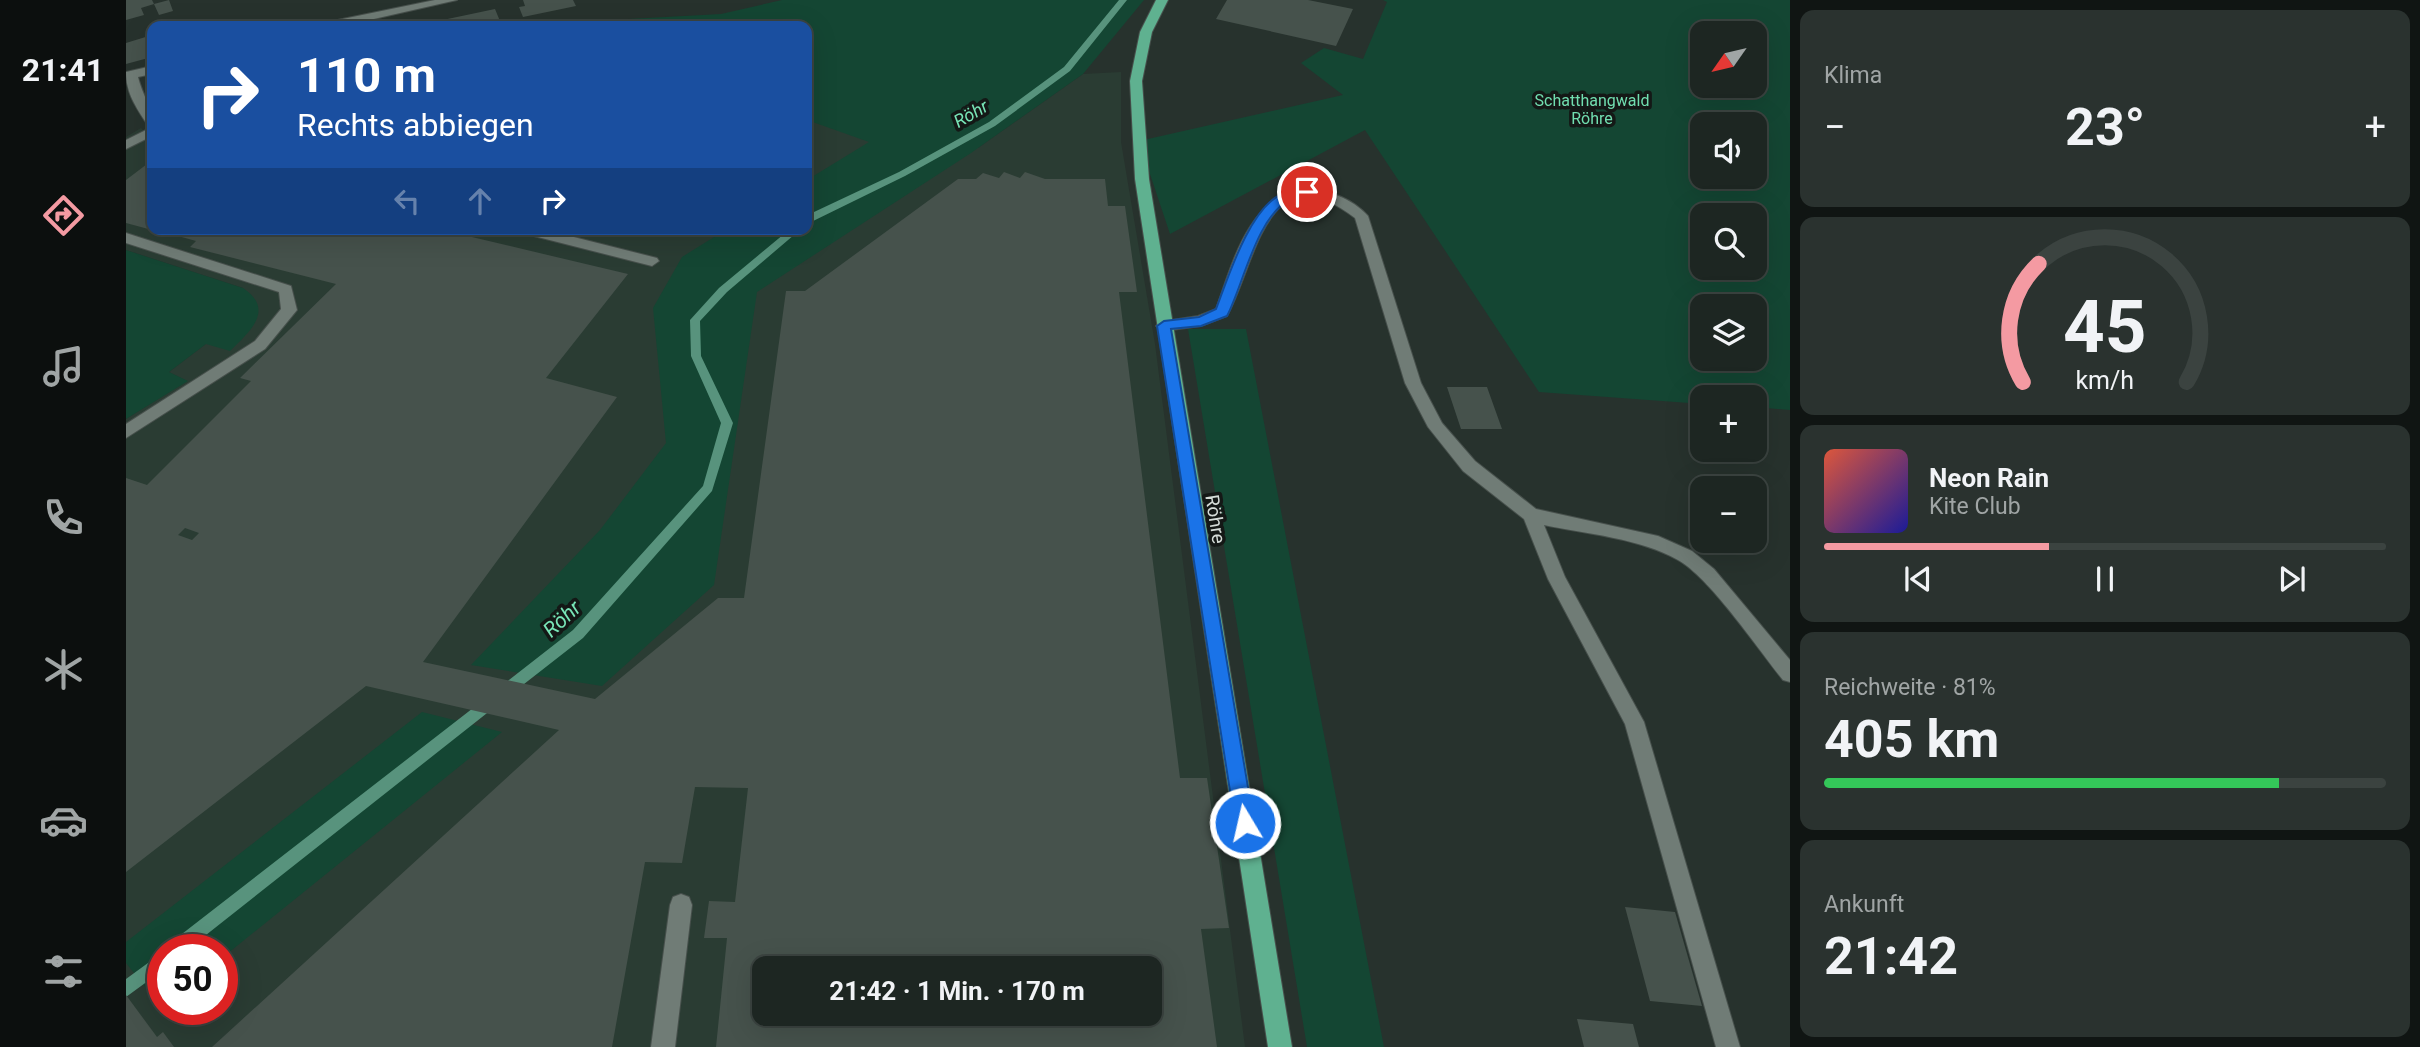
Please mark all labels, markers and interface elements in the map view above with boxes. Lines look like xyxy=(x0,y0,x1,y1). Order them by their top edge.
north arrow xyxy=(1690,21,1768,98)
map controls xyxy=(1690,21,1767,553)
text: 110 m xyxy=(297,47,436,104)
icon: right xyxy=(182,49,273,140)
text: 21:41 xyxy=(22,51,104,89)
text: Klima xyxy=(1824,62,1882,89)
park label: Schatthangwald Röhre xyxy=(1535,91,1649,128)
water label: Röhr xyxy=(950,95,993,132)
text: 23° xyxy=(2065,97,2145,158)
text: − xyxy=(1824,105,1846,149)
text: + xyxy=(2364,105,2386,149)
text: Rechts abbiegen xyxy=(297,106,534,144)
button: sound xyxy=(1690,112,1767,189)
pin xyxy=(1277,162,1337,222)
icon: arrive xyxy=(1288,173,1326,211)
icon: left xyxy=(388,182,426,220)
icon: ahead xyxy=(461,182,499,220)
icon: right xyxy=(534,182,572,220)
icon: directions xyxy=(39,191,88,240)
button: search xyxy=(1690,203,1767,280)
text: 45 xyxy=(2063,285,2147,371)
button: layers xyxy=(1690,294,1767,371)
icon: music xyxy=(39,342,88,391)
text: km/h xyxy=(2076,366,2134,395)
button: + xyxy=(1690,385,1767,462)
text: Neon Rain xyxy=(1929,463,2049,493)
button: − xyxy=(1690,476,1767,553)
icon: phone xyxy=(39,493,88,542)
street label: Röhre xyxy=(1200,493,1231,545)
text: Kite Club xyxy=(1929,493,2021,520)
icon: previous xyxy=(1899,560,1937,598)
icon: pause xyxy=(2086,560,2124,598)
icon: next xyxy=(2273,560,2311,598)
water label: Röhr xyxy=(538,595,586,642)
icon: climate xyxy=(39,645,88,694)
text: Reichweite · 81% xyxy=(1824,674,1996,701)
text: 405 km xyxy=(1824,709,1999,770)
position arrow xyxy=(1208,786,1282,860)
icon: car xyxy=(39,796,88,845)
text: Ankunft xyxy=(1824,891,1904,918)
text: 21:42 xyxy=(1824,926,1958,987)
speed limit sign: 50 xyxy=(147,934,238,1025)
icon: filters xyxy=(39,947,88,996)
text: 21:42 · 1 Min. · 170 m xyxy=(829,976,1085,1006)

